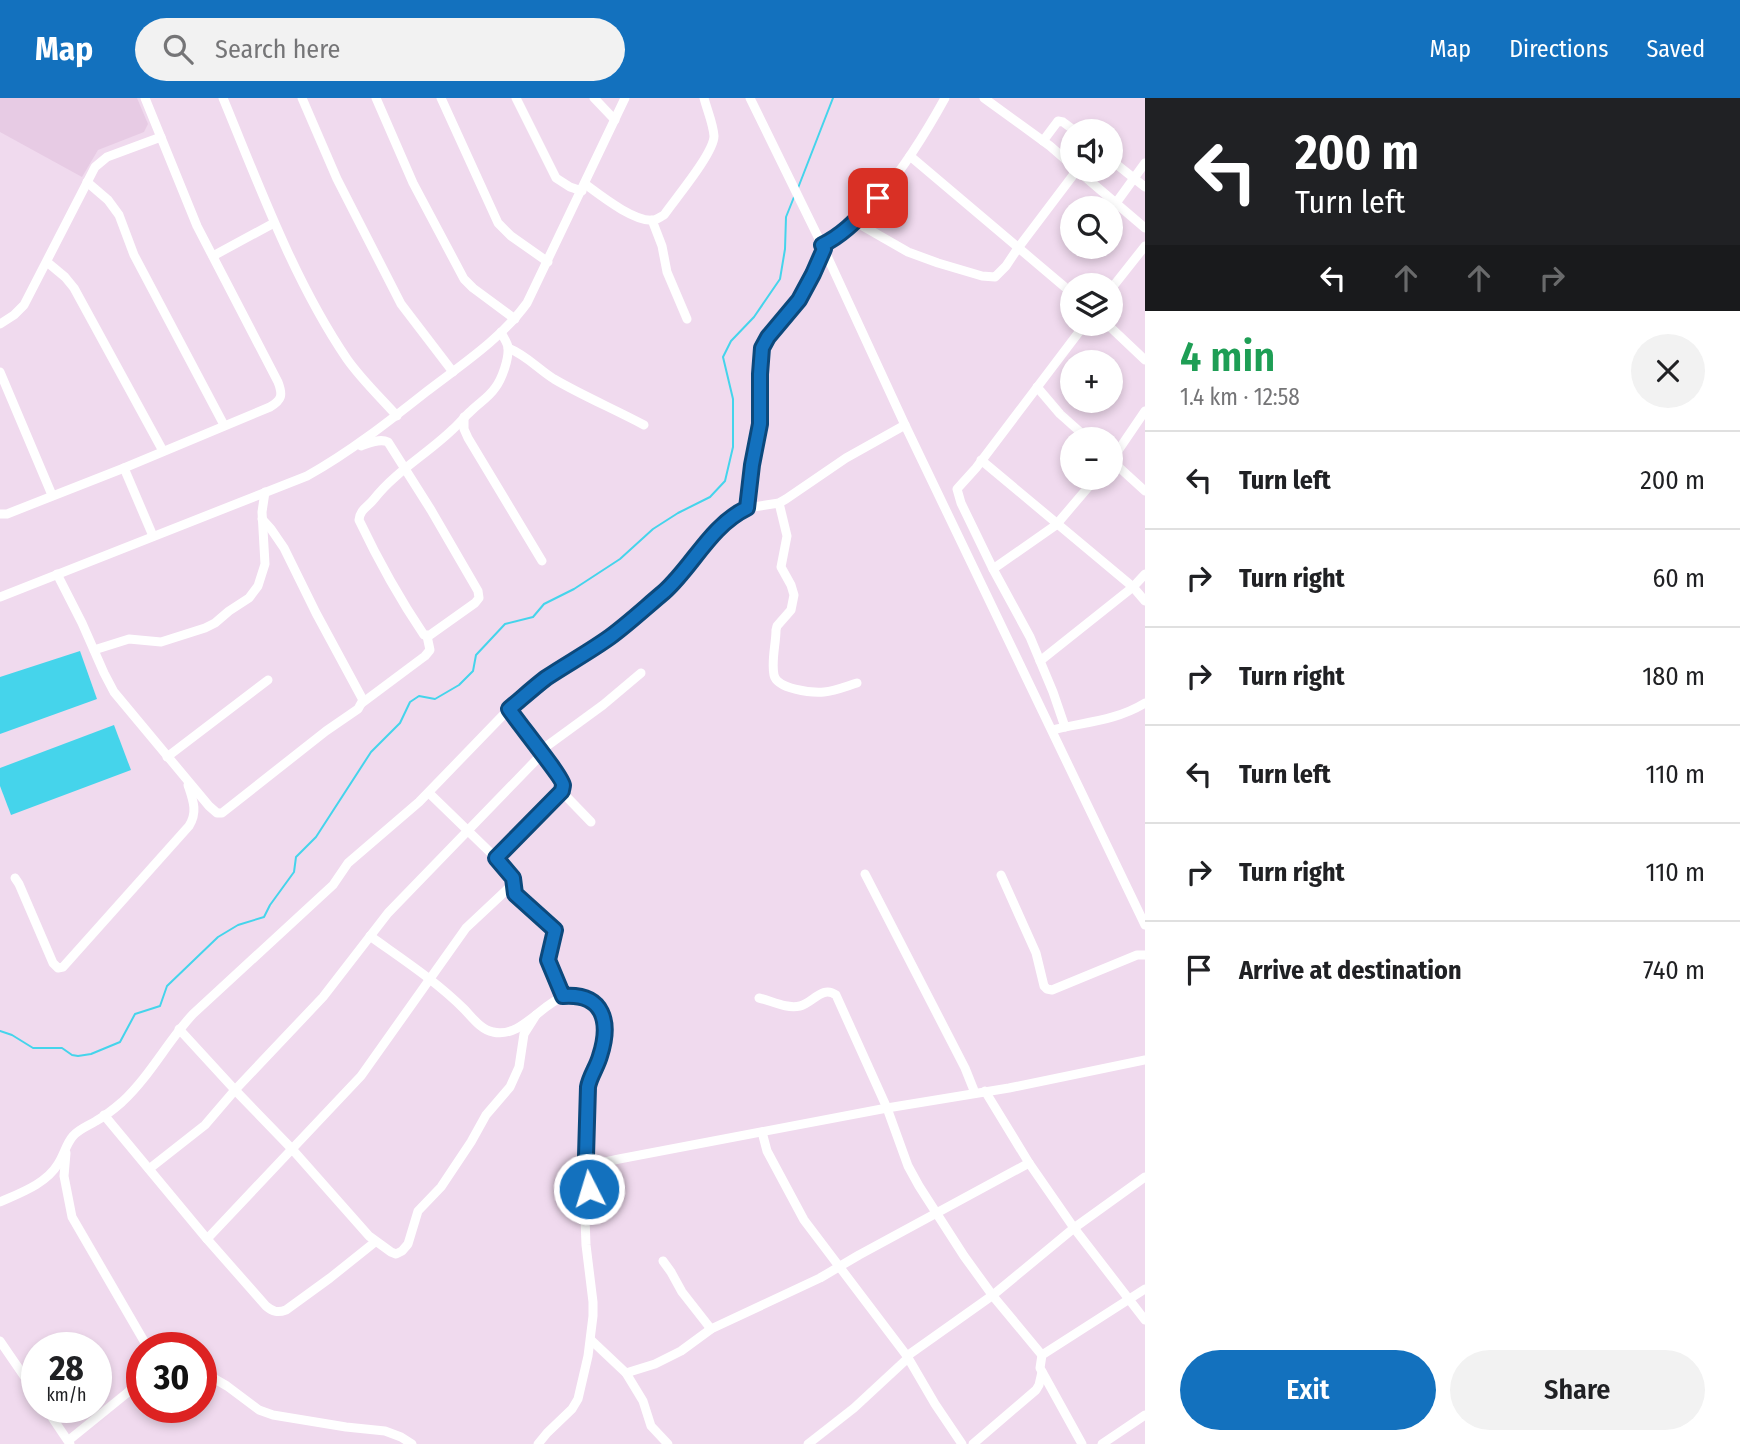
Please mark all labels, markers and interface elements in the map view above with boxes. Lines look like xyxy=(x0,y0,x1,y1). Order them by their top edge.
search box xyxy=(135,18,625,81)
text: Map xyxy=(35,29,93,69)
icon: search xyxy=(159,30,197,68)
text: Search here xyxy=(215,34,340,65)
text: Map xyxy=(1430,35,1471,63)
text: Directions xyxy=(1509,35,1608,63)
text: Saved xyxy=(1646,35,1705,63)
map controls xyxy=(1060,119,1123,490)
button: sound xyxy=(1060,119,1123,182)
text: 200 m xyxy=(1295,123,1419,182)
icon: left xyxy=(1180,126,1271,217)
pin xyxy=(848,168,908,228)
icon: arrive xyxy=(859,179,897,217)
text: Turn left xyxy=(1295,183,1405,221)
button: search xyxy=(1060,196,1123,259)
icon: left xyxy=(1314,259,1352,297)
icon: ahead xyxy=(1387,259,1425,297)
icon: ahead xyxy=(1460,259,1498,297)
icon: right xyxy=(1533,259,1571,297)
button: layers xyxy=(1060,273,1123,336)
text: 4 min xyxy=(1180,332,1275,382)
button: close xyxy=(1631,334,1705,408)
button: + xyxy=(1060,350,1123,413)
text: 1.4 km · 12:58 xyxy=(1180,383,1300,411)
button: − xyxy=(1060,427,1123,490)
icon: left xyxy=(1180,461,1218,499)
text: Turn left xyxy=(1239,465,1331,496)
text: 200 m xyxy=(1640,465,1705,496)
icon: right xyxy=(1180,559,1218,597)
text: Turn right xyxy=(1239,563,1345,594)
text: 60 m xyxy=(1652,563,1705,594)
icon: right xyxy=(1180,657,1218,695)
text: Turn right xyxy=(1239,661,1345,692)
text: 180 m xyxy=(1642,661,1705,692)
icon: left xyxy=(1180,755,1218,793)
text: Turn left xyxy=(1239,759,1331,790)
text: 110 m xyxy=(1645,759,1705,790)
icon: right xyxy=(1180,853,1218,891)
text: Turn right xyxy=(1239,857,1345,888)
text: 110 m xyxy=(1645,857,1705,888)
icon: arrive xyxy=(1180,951,1218,989)
text: Arrive at destination xyxy=(1239,955,1462,986)
text: 740 m xyxy=(1643,955,1705,986)
position arrow xyxy=(552,1152,626,1226)
speed limit sign: 30 xyxy=(126,1332,217,1423)
text: 28 xyxy=(49,1347,84,1389)
button: Exit xyxy=(1180,1350,1436,1430)
button: Share xyxy=(1450,1350,1705,1430)
text: km/h xyxy=(46,1384,87,1406)

